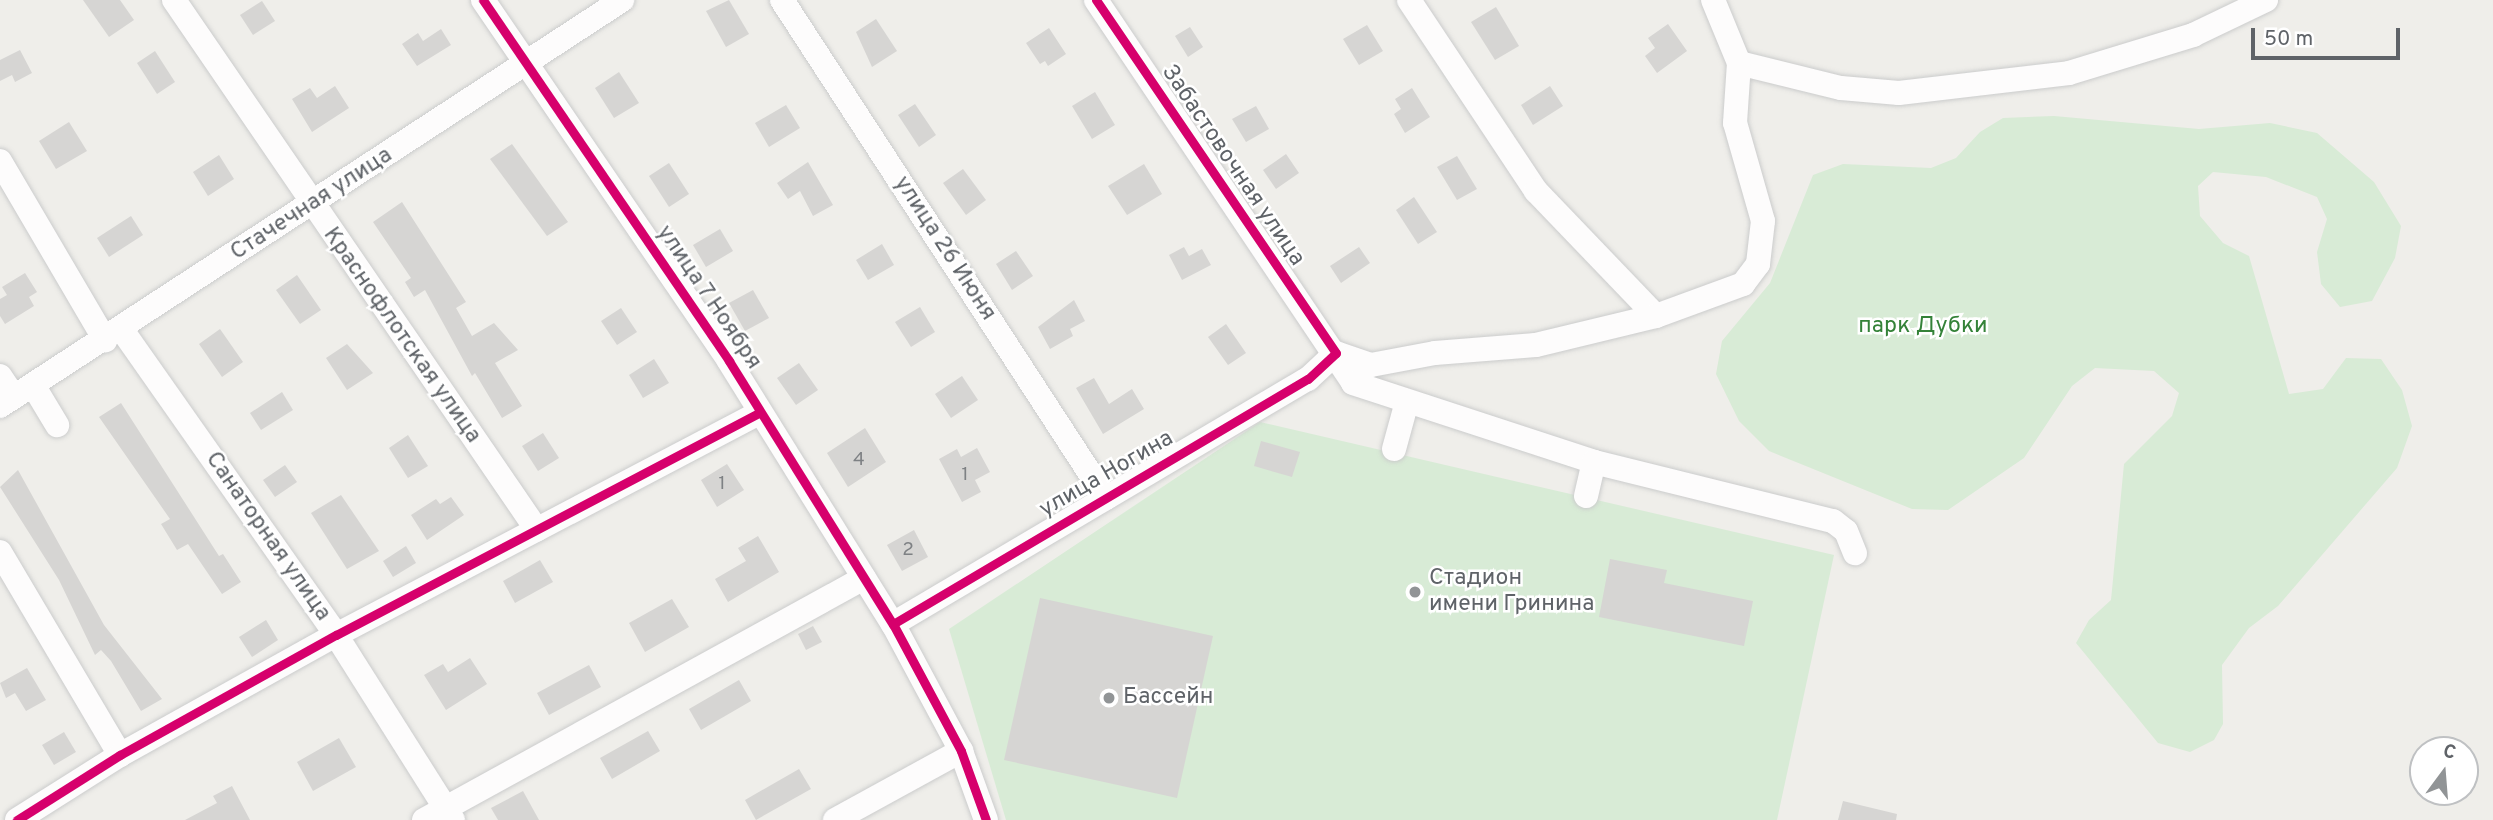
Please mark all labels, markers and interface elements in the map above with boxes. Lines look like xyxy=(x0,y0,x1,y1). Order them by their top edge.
scale bar xyxy=(2255,14,2404,58)
text: 50 m xyxy=(2264,26,2313,53)
street label: Забастовочная улица xyxy=(1154,60,1310,272)
street label: Стачечная улица xyxy=(226,142,398,268)
street label: улица 26 Июня xyxy=(887,172,1001,326)
street label: улица 7 Ноября xyxy=(649,220,767,376)
street label: Краснофлотская улица xyxy=(316,223,486,449)
park label: парк Дубки xyxy=(1858,313,1988,341)
street label: улица Ногина xyxy=(1035,426,1179,524)
street label: Санаторная улица xyxy=(198,447,336,627)
house number: 4 xyxy=(853,450,865,472)
house number: 1 xyxy=(961,465,969,487)
house number: 1 xyxy=(718,474,726,496)
house number: 2 xyxy=(902,540,914,562)
place label: Стадион имени Гринина xyxy=(1429,565,1594,619)
marker: Стадион имени Гринина xyxy=(1407,584,1423,600)
place label: Бассейн xyxy=(1123,684,1213,712)
marker: Бассейн xyxy=(1101,690,1117,706)
north arrow xyxy=(2409,736,2479,806)
text: С xyxy=(2440,740,2458,766)

